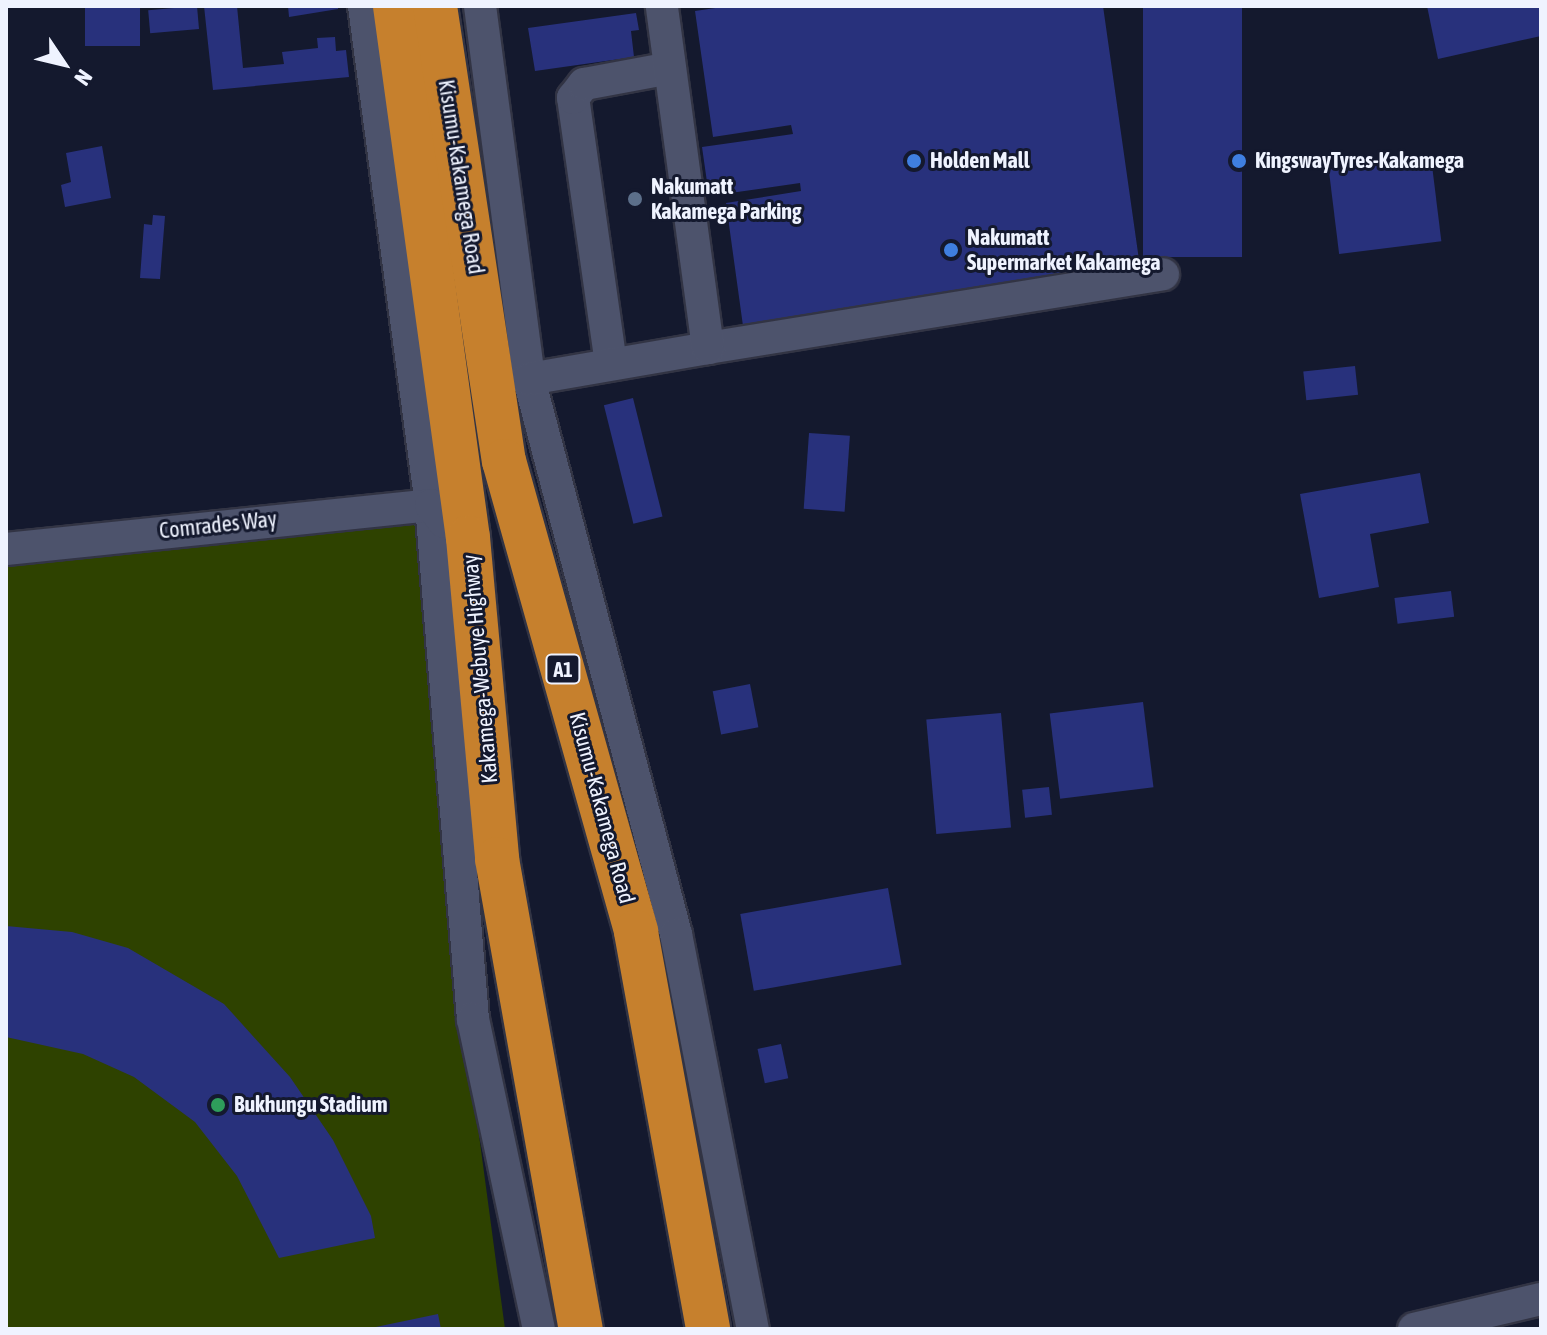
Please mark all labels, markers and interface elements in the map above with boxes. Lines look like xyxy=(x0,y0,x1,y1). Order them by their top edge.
north arrow xyxy=(24,24,104,104)
text: N xyxy=(69,65,98,91)
street label: Kisumu-Kakamega Road xyxy=(433,78,489,276)
place label: Holden Mall xyxy=(930,148,1029,174)
place label: KingswayTyres-Kakamega xyxy=(1255,148,1464,174)
marker: Holden Mall xyxy=(905,152,923,170)
marker: KingswayTyres-Kakamega xyxy=(1230,152,1248,170)
place label: Nakumatt Kakamega Parking xyxy=(651,173,801,224)
marker: Nakumatt Kakamega Parking xyxy=(626,190,644,208)
place label: Nakumatt Supermarket Kakamega xyxy=(967,224,1160,276)
marker: Nakumatt Supermarket Kakamega xyxy=(942,241,960,259)
street label: Comrades Way xyxy=(158,506,278,544)
street label: Kakamega-Webuye Highway xyxy=(457,554,503,784)
road number: A1 xyxy=(545,653,581,685)
street label: Kisumu-Kakamega Road xyxy=(564,710,640,906)
place label: Bukhungu Stadium xyxy=(234,1092,388,1118)
marker: Bukhungu Stadium xyxy=(209,1096,227,1114)

